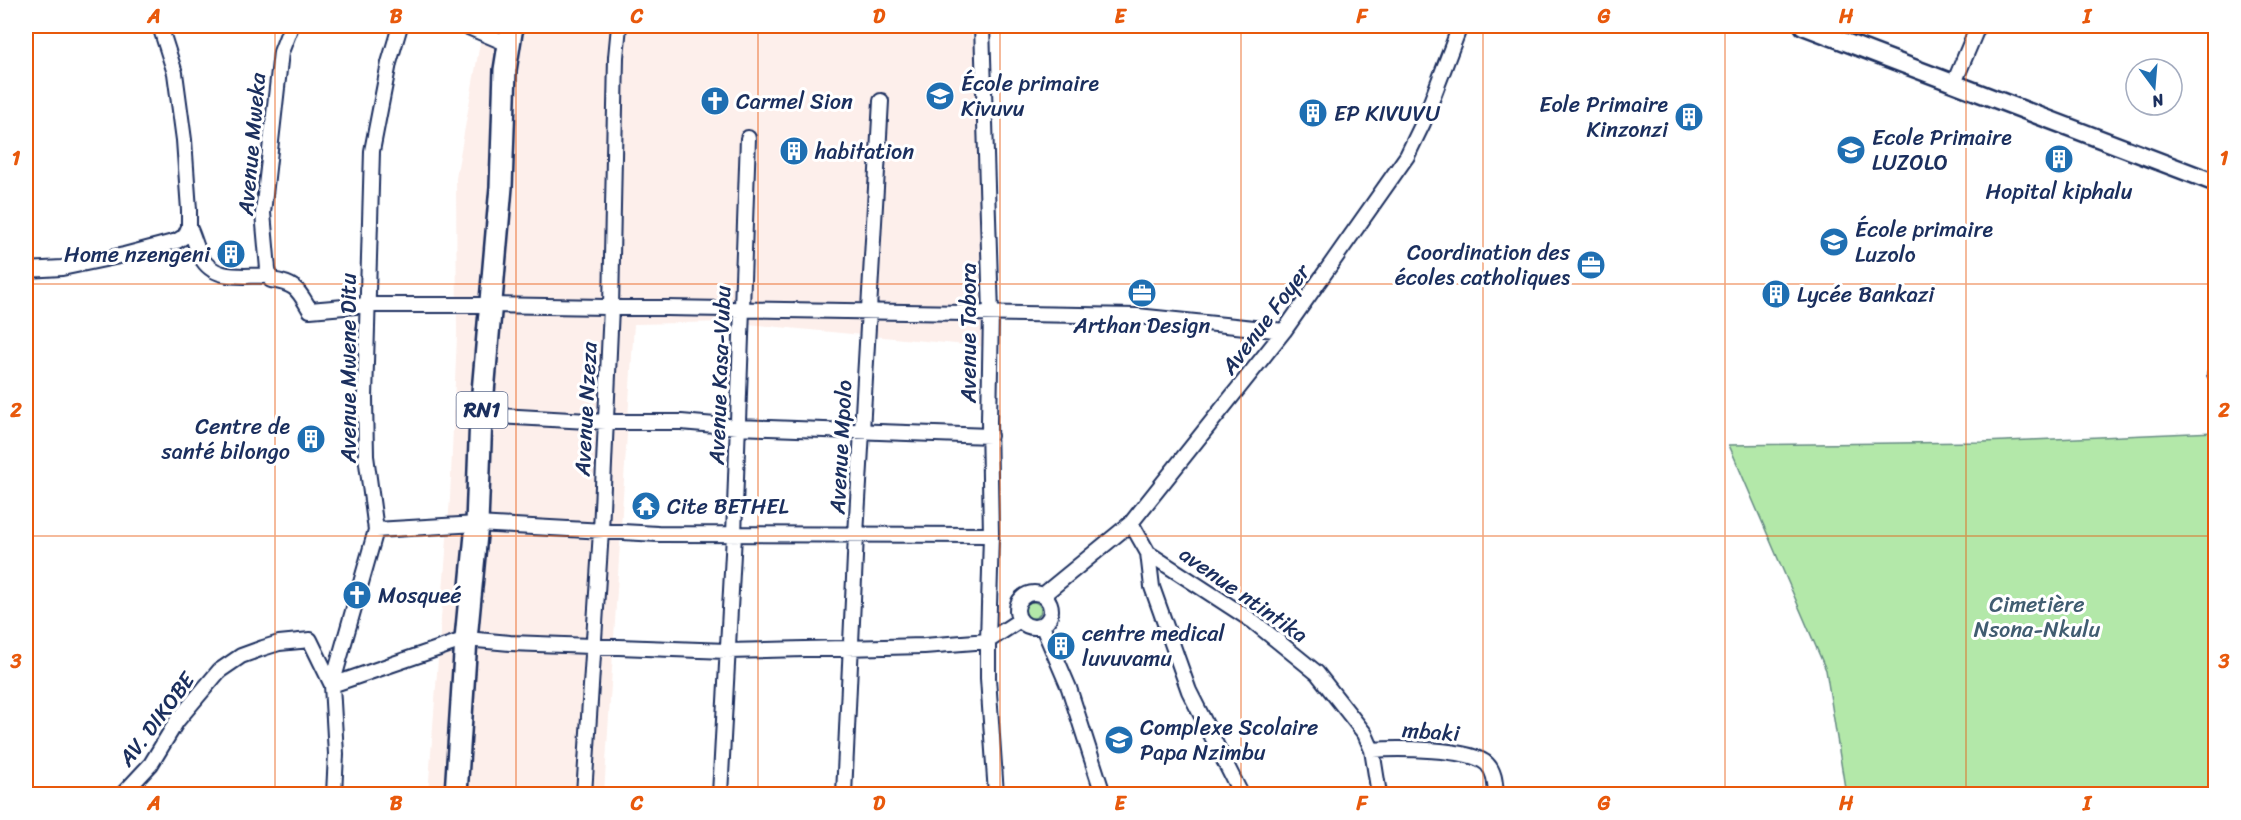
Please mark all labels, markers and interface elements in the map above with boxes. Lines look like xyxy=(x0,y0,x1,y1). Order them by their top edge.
text: A xyxy=(146,0,161,34)
text: B xyxy=(390,0,403,34)
text: C xyxy=(630,0,644,34)
text: D xyxy=(873,0,886,34)
text: E xyxy=(1114,0,1127,34)
text: F xyxy=(1356,0,1369,34)
text: G xyxy=(1597,0,1611,34)
text: H xyxy=(1838,0,1854,34)
text: I xyxy=(2082,0,2093,34)
north arrow xyxy=(2124,57,2184,117)
place label: École primaire Kivuvu xyxy=(961,64,1099,128)
street label: Avenue Mweka xyxy=(226,70,277,218)
school or university icon: École primaire Kivuvu xyxy=(924,80,956,112)
place label: Carmel Sion xyxy=(736,82,853,121)
church icon: Carmel Sion xyxy=(699,85,731,117)
place label: Eole Primaire Kinzonzi xyxy=(1539,85,1669,149)
text: N xyxy=(2148,85,2168,117)
place label: EP KIVUVU xyxy=(1334,94,1441,133)
building icon: EP KIVUVU xyxy=(1297,97,1329,129)
building icon: Eole Primaire Kinzonzi xyxy=(1673,101,1705,133)
place label: Ecole Primaire LUZOLO xyxy=(1872,118,2012,182)
place label: habitation xyxy=(814,132,914,171)
school or university icon: Ecole Primaire LUZOLO xyxy=(1835,134,1867,166)
building icon: habitation xyxy=(778,135,810,167)
text: 1 xyxy=(12,141,21,176)
text: 1 xyxy=(2220,141,2229,176)
building icon: Hopital kiphalu xyxy=(2043,143,2075,175)
place label: Hopital kiphalu xyxy=(1985,172,2133,211)
place label: École primaire Luzolo xyxy=(1855,210,1993,274)
school or university icon: École primaire Luzolo xyxy=(1818,226,1850,258)
place label: Coordination des écoles catholiques xyxy=(1395,233,1571,297)
place label: Home nzengeni xyxy=(64,235,211,274)
building icon: Home nzengeni xyxy=(215,238,247,270)
office icon: Coordination des écoles catholiques xyxy=(1575,249,1607,281)
street label: Avenue Foyer xyxy=(1210,254,1321,384)
street label: Avenue Tabora xyxy=(949,263,988,404)
street label: Avenue Mwene Ditu xyxy=(329,273,368,464)
place label: Lycée Bankazi xyxy=(1797,275,1935,314)
office icon: Arthan Design xyxy=(1126,277,1158,309)
building icon: Lycée Bankazi xyxy=(1760,278,1792,310)
street label: Avenue Kasa-Vubu xyxy=(697,285,742,466)
place label: Arthan Design xyxy=(1073,306,1211,345)
street label: Avenue Nzeza xyxy=(562,340,609,478)
street label: Avenue Mpolo xyxy=(817,379,863,516)
road number: RN1 xyxy=(456,392,508,428)
text: 2 xyxy=(9,393,22,428)
text: 2 xyxy=(2217,393,2230,428)
place label: Centre de santé bilongo xyxy=(161,407,290,471)
building icon: Centre de santé bilongo xyxy=(295,423,327,455)
place label: Cite BETHEL xyxy=(667,487,789,526)
temple icon: Cite BETHEL xyxy=(630,490,662,522)
street label: avenue ntintika xyxy=(1171,535,1317,654)
place label: Mosqueé xyxy=(378,576,462,615)
church icon: Mosqueé xyxy=(341,579,373,611)
park label: Cimetière Nsona-Nkulu xyxy=(1974,585,2101,649)
place label: centre medical luvuvamu xyxy=(1082,614,1225,678)
building icon: centre medical luvuvamu xyxy=(1045,630,1077,662)
text: 3 xyxy=(10,644,22,679)
text: 3 xyxy=(2218,644,2230,679)
street label: AV. DIKOBE xyxy=(107,662,206,776)
place label: Complexe Scolaire Papa Nzimbu xyxy=(1140,708,1318,772)
street label: mbaki xyxy=(1401,710,1462,753)
school or university icon: Complexe Scolaire Papa Nzimbu xyxy=(1103,724,1135,756)
text: A xyxy=(146,786,161,820)
text: B xyxy=(390,786,403,820)
text: C xyxy=(630,786,644,820)
text: D xyxy=(873,786,886,820)
text: E xyxy=(1114,786,1127,820)
text: F xyxy=(1356,786,1369,820)
text: G xyxy=(1597,786,1611,820)
text: H xyxy=(1838,786,1854,820)
text: I xyxy=(2082,786,2093,820)

